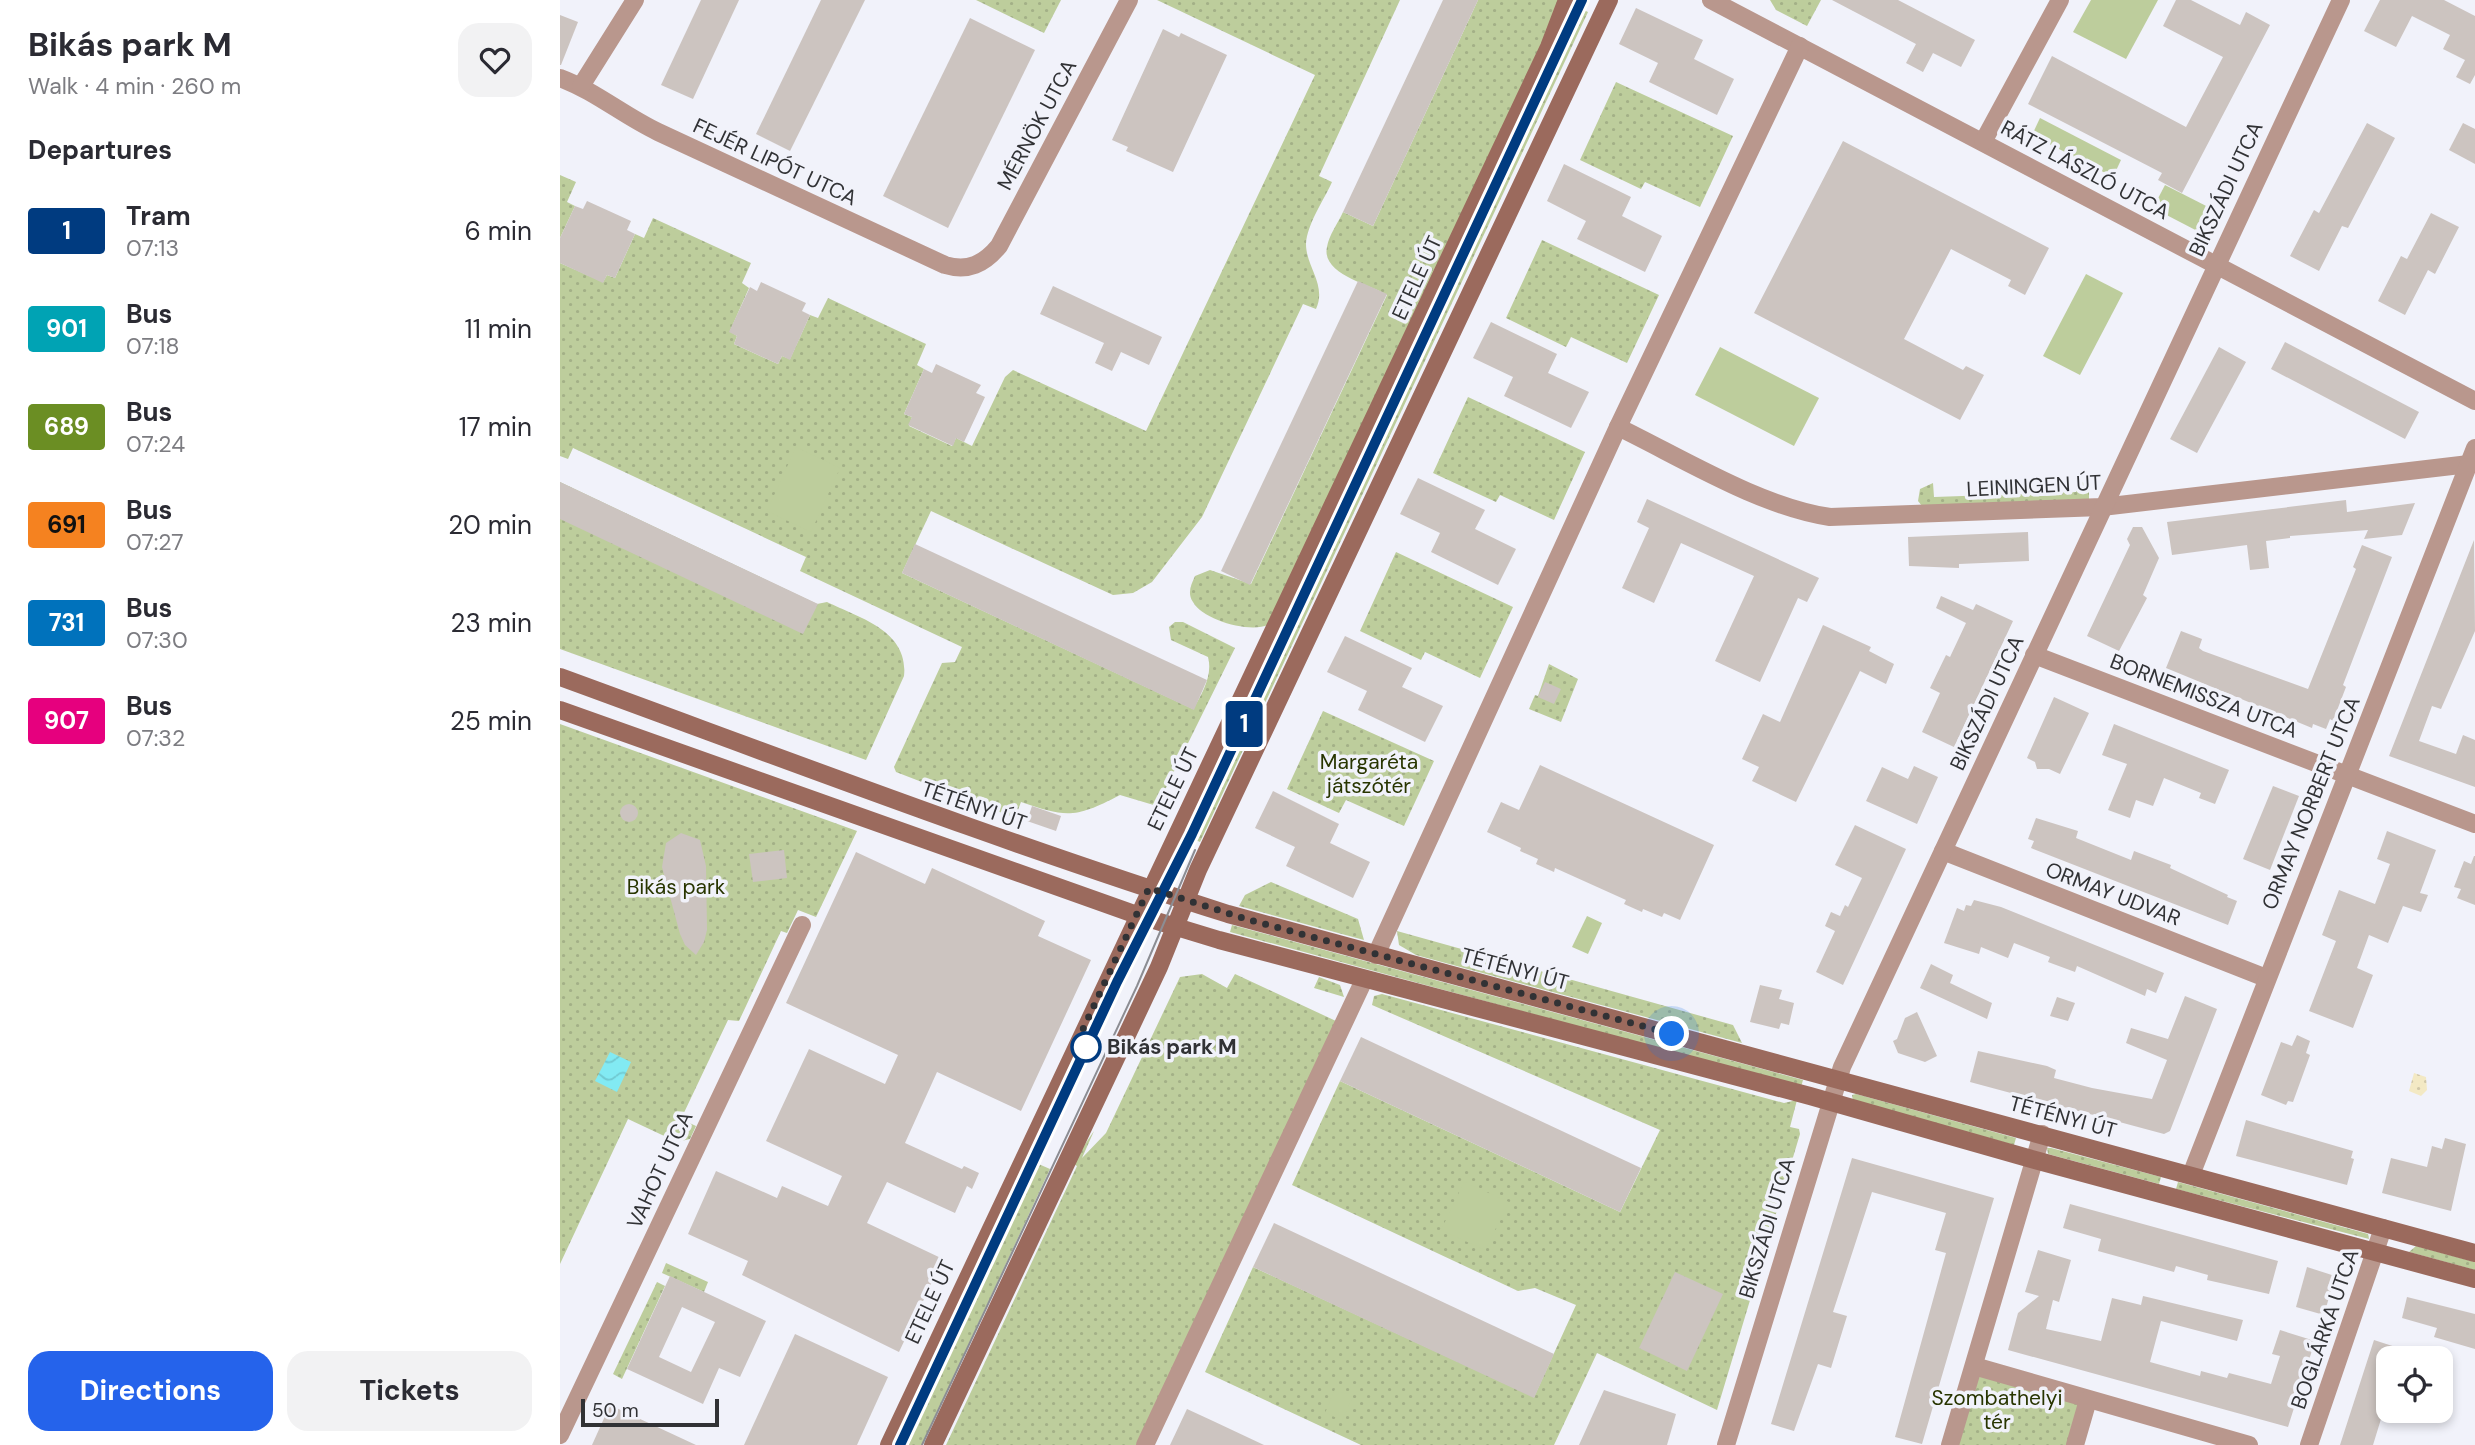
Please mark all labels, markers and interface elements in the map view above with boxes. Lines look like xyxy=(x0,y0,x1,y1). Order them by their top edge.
text: Bikás park M xyxy=(28,23,232,66)
button: heart xyxy=(458,23,532,97)
street label: MÉRNÖK UTCA xyxy=(991,55,1083,195)
text: Walk · 4 min · 260 m xyxy=(28,71,241,101)
street label: FEJÉR LIPÓT UTCA xyxy=(688,112,862,212)
street label: RÁTZ LÁSZLÓ UTCA xyxy=(1996,114,2174,226)
street label: BIKSZÁDI UTCA xyxy=(2183,117,2269,261)
text: Departures xyxy=(28,133,172,167)
text: Tram xyxy=(126,199,191,233)
text: 6 min xyxy=(464,214,532,248)
text: 1 xyxy=(62,215,71,246)
street label: ETELE ÚT xyxy=(1385,231,1449,325)
text: 07:13 xyxy=(126,233,179,263)
text: Bus xyxy=(126,297,172,331)
text: 11 min xyxy=(465,312,532,346)
text: 901 xyxy=(46,313,87,344)
text: 07:18 xyxy=(126,331,180,361)
text: Bus xyxy=(126,395,172,429)
text: 17 min xyxy=(459,410,532,444)
text: 689 xyxy=(44,411,89,442)
text: 07:24 xyxy=(126,429,185,459)
street label: LEININGEN ÚT xyxy=(1966,468,2102,504)
text: Bus xyxy=(126,493,172,527)
text: 20 min xyxy=(448,508,532,542)
text: 691 xyxy=(47,509,86,540)
text: 07:27 xyxy=(126,527,183,557)
text: Bus xyxy=(126,591,172,625)
text: 23 min xyxy=(450,606,532,640)
text: 731 xyxy=(49,607,84,638)
text: 07:30 xyxy=(126,625,188,655)
street label: BIKSZÁDI UTCA xyxy=(1944,631,2030,775)
street label: BORNEMISSZA UTCA xyxy=(2106,647,2302,745)
text: Bus xyxy=(126,689,172,723)
street label: ORMAY NORBERT UTCA xyxy=(2255,692,2367,914)
line badge: 1 xyxy=(1221,701,1267,747)
text: 25 min xyxy=(450,704,532,738)
text: 907 xyxy=(44,705,89,736)
text: 1 xyxy=(1240,708,1248,739)
text: 07:32 xyxy=(126,723,185,753)
street label: ETELE ÚT xyxy=(1141,742,1205,835)
park label: Margaréta játszótér xyxy=(1320,748,1418,800)
street label: TÉTÉNYI ÚT xyxy=(917,775,1031,837)
street label: ORMAY UDVAR xyxy=(2041,855,2185,933)
park label: Bikás park xyxy=(627,873,726,901)
street label: TÉTÉNYI ÚT xyxy=(1458,941,1572,997)
your location xyxy=(1654,1016,1689,1051)
marker: Bikás park M xyxy=(1071,1032,1101,1062)
place label: Bikás park M xyxy=(1107,1033,1237,1061)
street label: TÉTÉNYI ÚT xyxy=(2006,1089,2120,1145)
street label: VAHOT UTCA xyxy=(621,1107,699,1233)
street label: BIKSZÁDI UTCA xyxy=(1732,1154,1802,1302)
street label: BOGLÁRKA UTCA xyxy=(2284,1245,2366,1413)
street label: ETELE ÚT xyxy=(898,1255,962,1349)
map controls xyxy=(2376,1346,2453,1423)
button: locate xyxy=(2376,1346,2453,1423)
button: Directions xyxy=(28,1351,273,1431)
button: Tickets xyxy=(287,1351,532,1431)
park label: Szombathelyi tér xyxy=(1932,1384,2062,1436)
scale bar xyxy=(581,1396,719,1428)
text: 50 m xyxy=(592,1398,639,1423)

